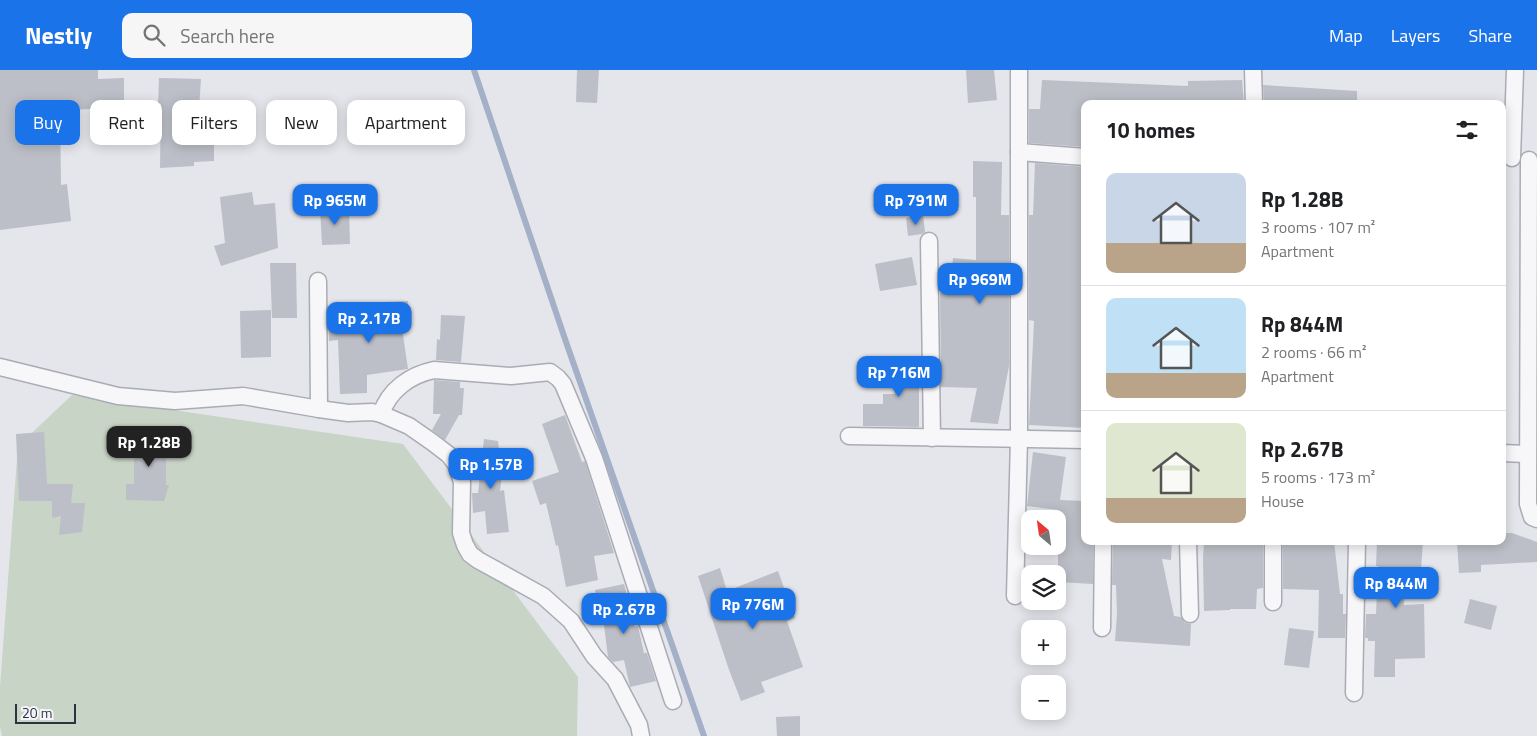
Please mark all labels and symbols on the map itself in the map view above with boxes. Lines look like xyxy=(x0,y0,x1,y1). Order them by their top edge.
pin: Rp 965M xyxy=(289,184,381,226)
pin: Rp 791M xyxy=(870,184,962,226)
pin: Rp 969M xyxy=(934,262,1026,305)
pin: Rp 2.17B xyxy=(317,302,421,344)
pin: Rp 716M xyxy=(853,356,945,398)
pin: Rp 1.28B xyxy=(97,426,201,468)
pin: Rp 1.57B xyxy=(439,448,543,490)
north arrow xyxy=(1021,510,1066,555)
pin: Rp 844M xyxy=(1350,566,1442,609)
pin: Rp 776M xyxy=(707,588,799,630)
pin: Rp 2.67B xyxy=(572,592,676,635)
scale bar xyxy=(15,701,76,724)

